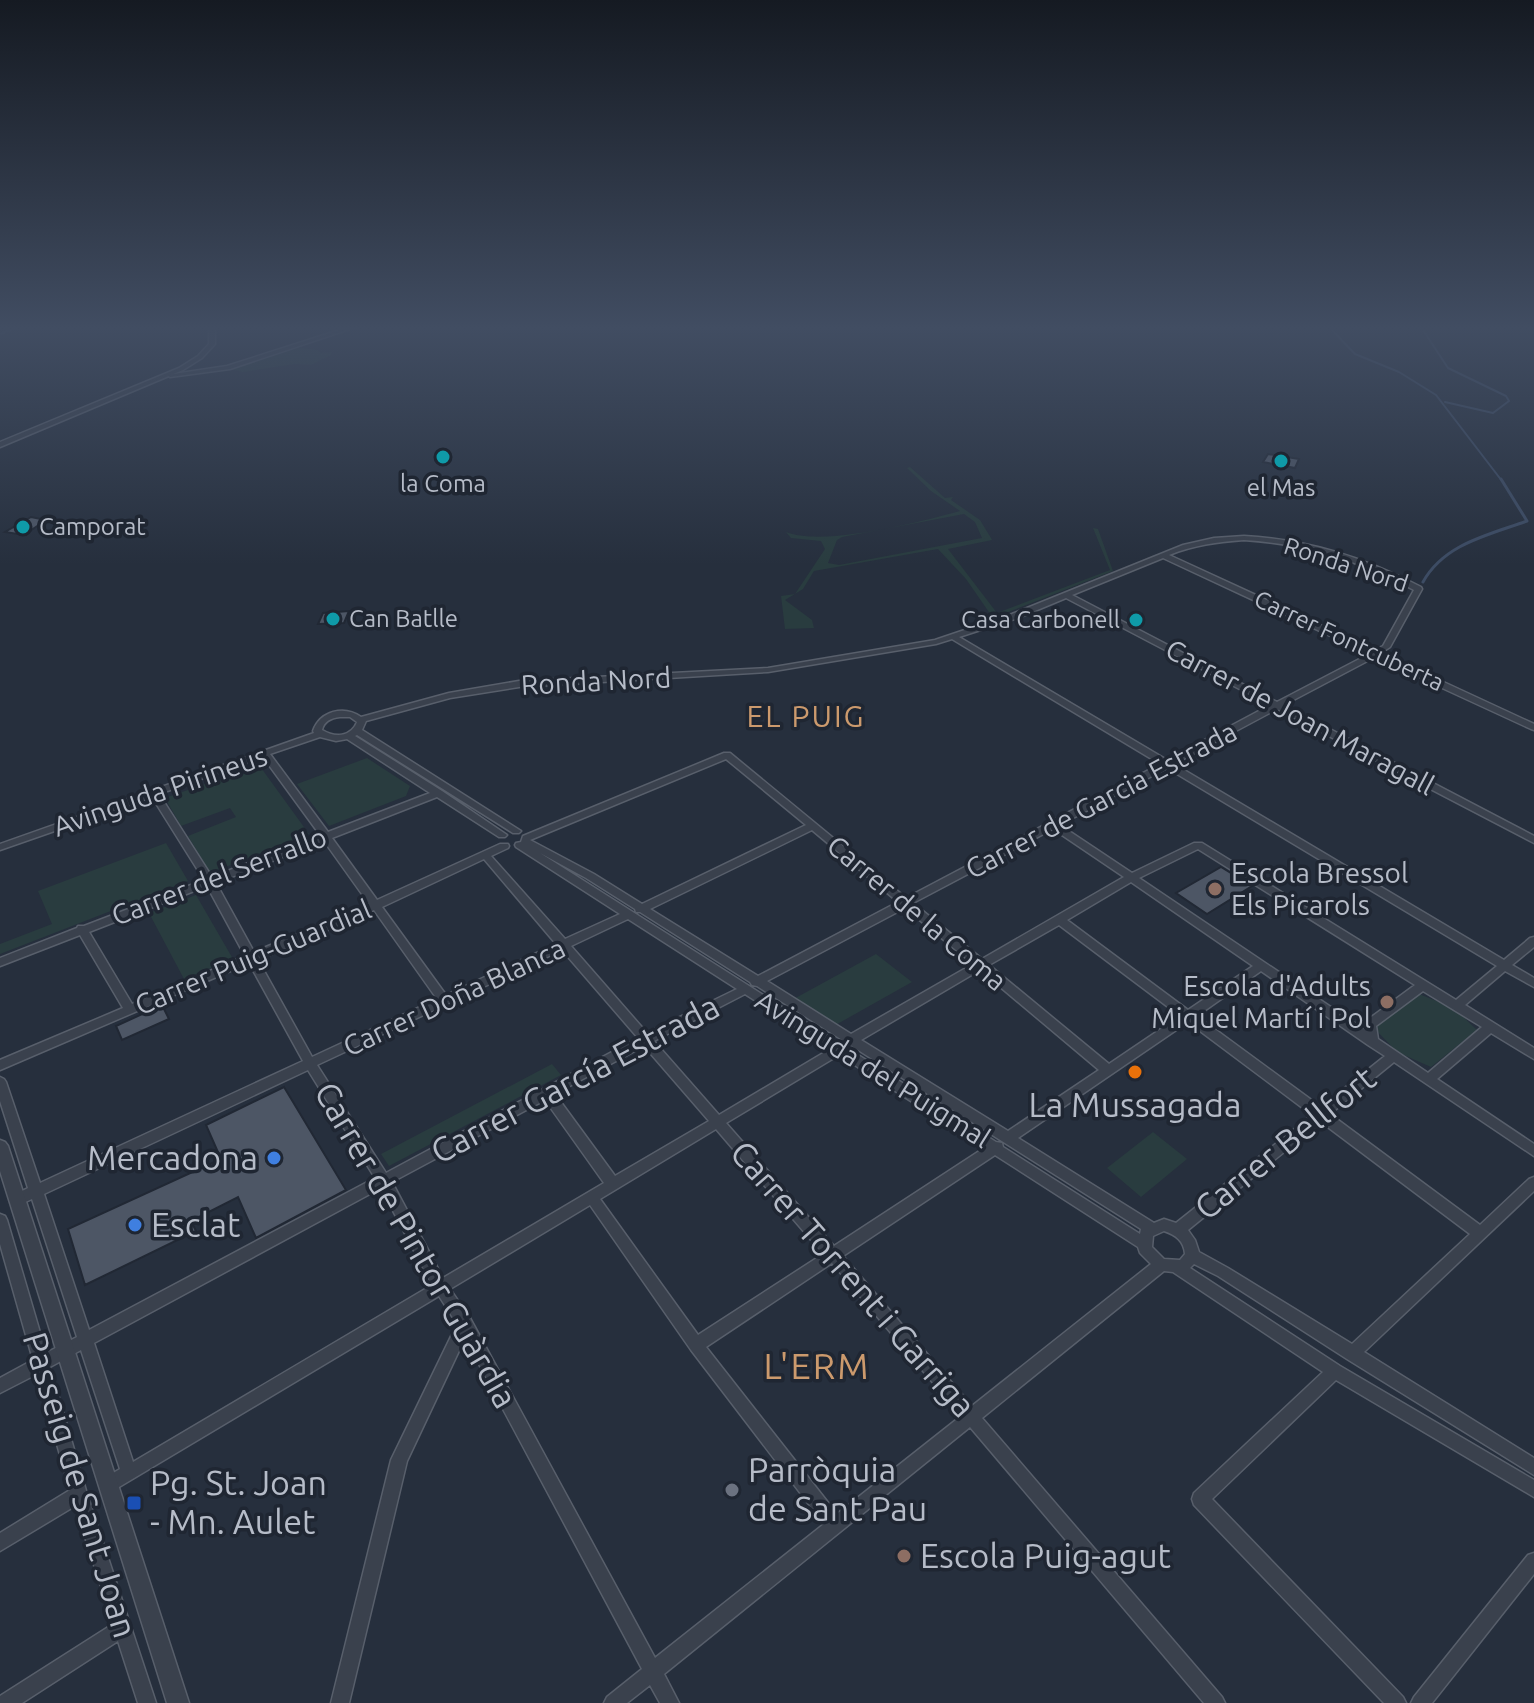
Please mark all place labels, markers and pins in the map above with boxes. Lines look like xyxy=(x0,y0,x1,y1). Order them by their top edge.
marker: la Coma xyxy=(434,448,452,466)
marker: el Mas xyxy=(1272,452,1290,470)
place label: la Coma xyxy=(400,470,486,497)
place label: el Mas xyxy=(1247,474,1315,501)
place label: Camporat xyxy=(39,513,146,540)
marker: Camporat xyxy=(14,518,32,536)
place label: Can Batlle xyxy=(349,605,458,632)
place label: Casa Carbonell xyxy=(961,606,1120,633)
marker: Can Batlle xyxy=(324,610,342,628)
marker: Casa Carbonell xyxy=(1127,611,1145,629)
place label: Escola Bressol Els Picarols xyxy=(1231,857,1408,920)
marker: Escola Bressol Els Picarols xyxy=(1206,880,1224,898)
place label: Escola d'Adults Miquel Martí i Pol xyxy=(1151,970,1371,1033)
marker: Escola d'Adults Miquel Martí i Pol xyxy=(1378,993,1396,1011)
marker: La Mussagada xyxy=(1126,1063,1144,1081)
place label: La Mussagada xyxy=(1029,1085,1241,1123)
place label: Mercadona xyxy=(87,1138,258,1176)
marker: Mercadona xyxy=(265,1149,283,1167)
place label: Esclat xyxy=(151,1205,240,1243)
marker: Esclat xyxy=(126,1216,144,1234)
place label: Parròquia de Sant Pau xyxy=(748,1450,927,1527)
place label: Pg. St. Joan - Mn. Aulet xyxy=(150,1463,327,1540)
marker: Parròquia de Sant Pau xyxy=(723,1481,741,1499)
marker: Pg. St. Joan - Mn. Aulet xyxy=(125,1494,143,1512)
place label: Escola Puig-agut xyxy=(920,1536,1171,1574)
marker: Escola Puig-agut xyxy=(895,1547,913,1565)

